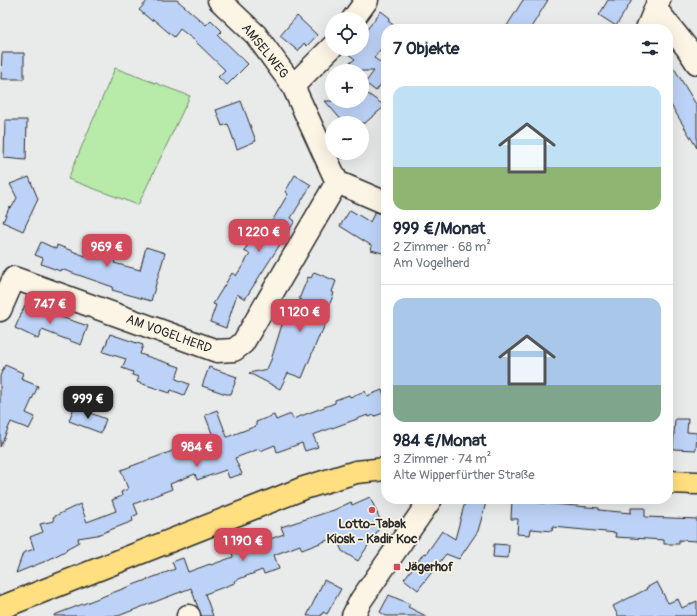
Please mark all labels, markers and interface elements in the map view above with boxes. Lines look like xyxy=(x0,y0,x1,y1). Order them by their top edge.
map controls xyxy=(325,12,369,160)
button: locate xyxy=(325,12,369,56)
street label: AMSELWEG xyxy=(238,20,292,82)
icon: filters xyxy=(639,37,661,59)
text: 7 Objekte xyxy=(393,38,459,59)
button: + xyxy=(325,64,369,108)
icon: home xyxy=(491,112,563,184)
button: − xyxy=(325,116,369,160)
text: 999 €/Monat xyxy=(393,218,485,239)
pin: 1 220 € xyxy=(222,219,296,253)
text: 1 220 € xyxy=(238,224,280,240)
pin: 969 € xyxy=(79,234,135,268)
text: 969 € xyxy=(91,239,123,255)
text: 2 Zimmer · 68 m² xyxy=(393,239,491,255)
text: Am Vogelherd xyxy=(393,255,470,271)
pin: 747 € xyxy=(22,291,78,325)
text: 747 € xyxy=(34,296,66,312)
pin: 1 120 € xyxy=(263,299,337,333)
text: 1 120 € xyxy=(280,304,320,320)
street label: AM VOGELHERD xyxy=(124,311,214,357)
icon: home xyxy=(491,324,563,396)
pin: 999 € xyxy=(60,386,116,420)
text: 999 € xyxy=(72,391,104,407)
text: 984 €/Monat xyxy=(393,430,486,451)
pin: 984 € xyxy=(169,434,225,468)
text: 984 € xyxy=(181,439,213,455)
text: 3 Zimmer · 74 m² xyxy=(393,451,491,467)
text: Alte Wipperfürther Straße xyxy=(393,467,535,483)
marker: Lotto-Tabak Kiosk - Kadir Koc xyxy=(367,505,377,515)
place label: Lotto-Tabak Kiosk - Kadir Koc xyxy=(326,516,418,547)
pin: 1 190 € xyxy=(206,528,280,562)
text: 1 190 € xyxy=(223,533,263,549)
place label: Jägerhof xyxy=(405,559,454,575)
marker: Jägerhof xyxy=(392,562,402,572)

